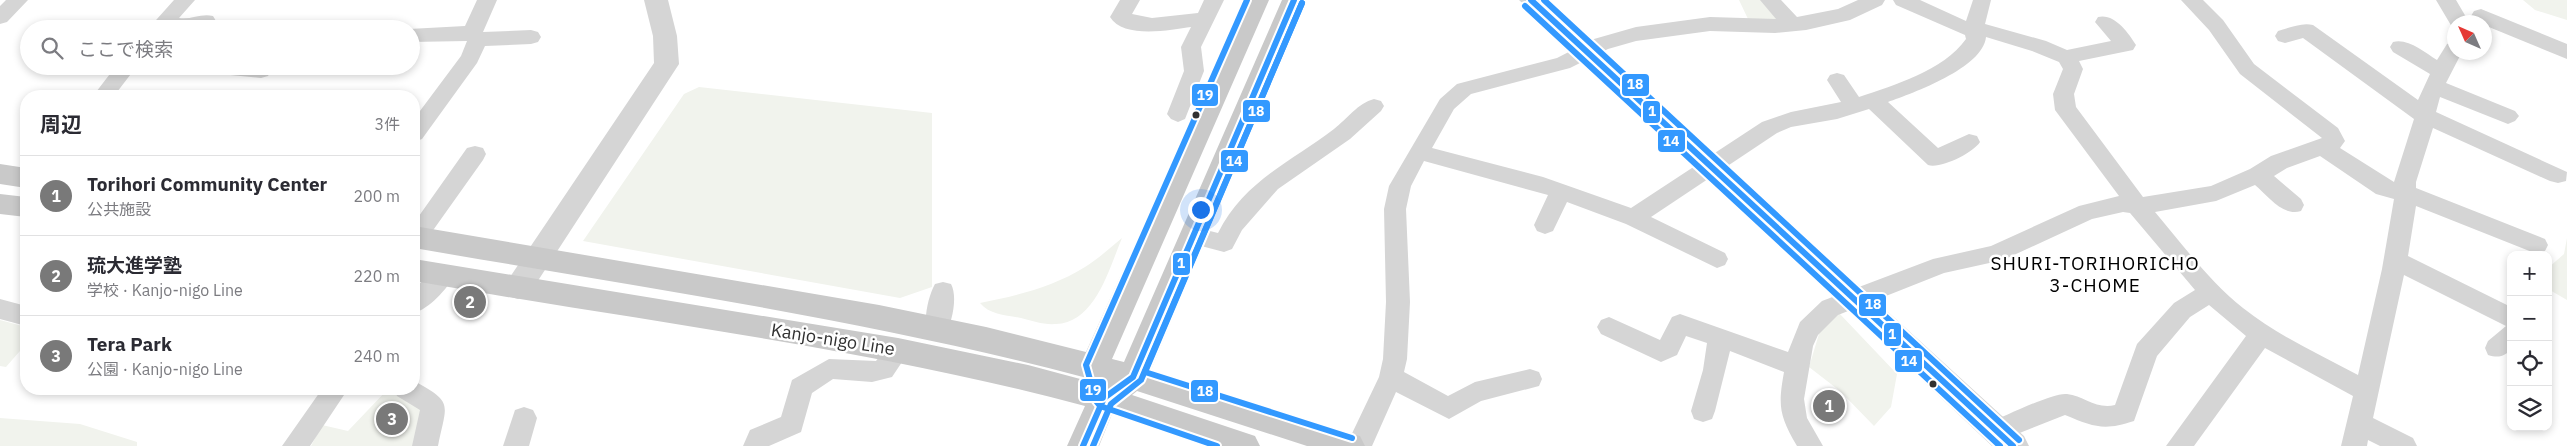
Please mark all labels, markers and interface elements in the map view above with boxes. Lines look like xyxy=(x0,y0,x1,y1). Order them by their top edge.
north arrow xyxy=(2447,15,2492,60)
search box xyxy=(20,20,420,75)
icon: search xyxy=(38,34,66,62)
text: ここで検索 xyxy=(78,37,173,61)
line badge: 18 xyxy=(1621,73,1650,97)
text: 18 xyxy=(1627,75,1643,93)
line badge: 19 xyxy=(1191,83,1219,107)
text: 19 xyxy=(1197,86,1213,104)
line badge: 18 xyxy=(1242,99,1271,123)
line badge: 1 xyxy=(1642,100,1661,124)
text: 18 xyxy=(1248,102,1264,120)
text: 1 xyxy=(1648,102,1657,120)
text: 周辺 xyxy=(40,110,82,138)
unlabelled marker xyxy=(1191,110,1201,120)
text: 3件 xyxy=(374,114,400,134)
line badge: 14 xyxy=(1657,129,1686,153)
text: 14 xyxy=(1663,132,1679,150)
line badge: 14 xyxy=(1220,149,1249,173)
text: 14 xyxy=(1226,152,1242,170)
text: Torihori Community Center xyxy=(87,172,327,196)
text: 1 xyxy=(51,186,61,206)
text: 200 m xyxy=(353,186,400,206)
your location xyxy=(1188,197,1214,223)
text: 公共施設 xyxy=(87,199,151,219)
district label: SHURI-TORIHORICHO 3-CHOME xyxy=(1990,251,2200,297)
map controls xyxy=(2507,251,2552,431)
button: + xyxy=(2507,251,2552,296)
line badge: 1 xyxy=(1172,252,1191,276)
text: 琉大進学塾 xyxy=(87,253,182,277)
text: 1 xyxy=(1177,254,1186,272)
text: 2 xyxy=(51,266,61,286)
text: 220 m xyxy=(353,266,400,286)
text: 学校 · Kanjo-nigo Line xyxy=(87,280,243,300)
pin: 2 xyxy=(454,283,486,321)
line badge: 18 xyxy=(1858,293,1887,317)
text: 18 xyxy=(1865,295,1881,313)
button: − xyxy=(2507,296,2552,341)
street label: Kanjo-nigo Line xyxy=(769,318,897,360)
line badge: 1 xyxy=(1883,322,1902,347)
text: 1 xyxy=(1888,325,1897,343)
text: Tera Park xyxy=(87,332,172,356)
button: locate xyxy=(2507,341,2552,386)
text: 3 xyxy=(51,346,61,366)
text: 240 m xyxy=(353,346,400,366)
line badge: 14 xyxy=(1894,349,1923,373)
text: 14 xyxy=(1901,352,1917,370)
text: 公園 · Kanjo-nigo Line xyxy=(87,359,243,379)
line badge: 19 xyxy=(1079,378,1107,402)
line badge: 18 xyxy=(1190,379,1219,403)
unlabelled marker xyxy=(1928,379,1938,389)
text: 19 xyxy=(1085,381,1101,399)
text: 18 xyxy=(1197,382,1213,400)
button: layers xyxy=(2507,386,2552,431)
pin: 1 xyxy=(1813,387,1845,425)
pin: 3 xyxy=(376,400,408,438)

